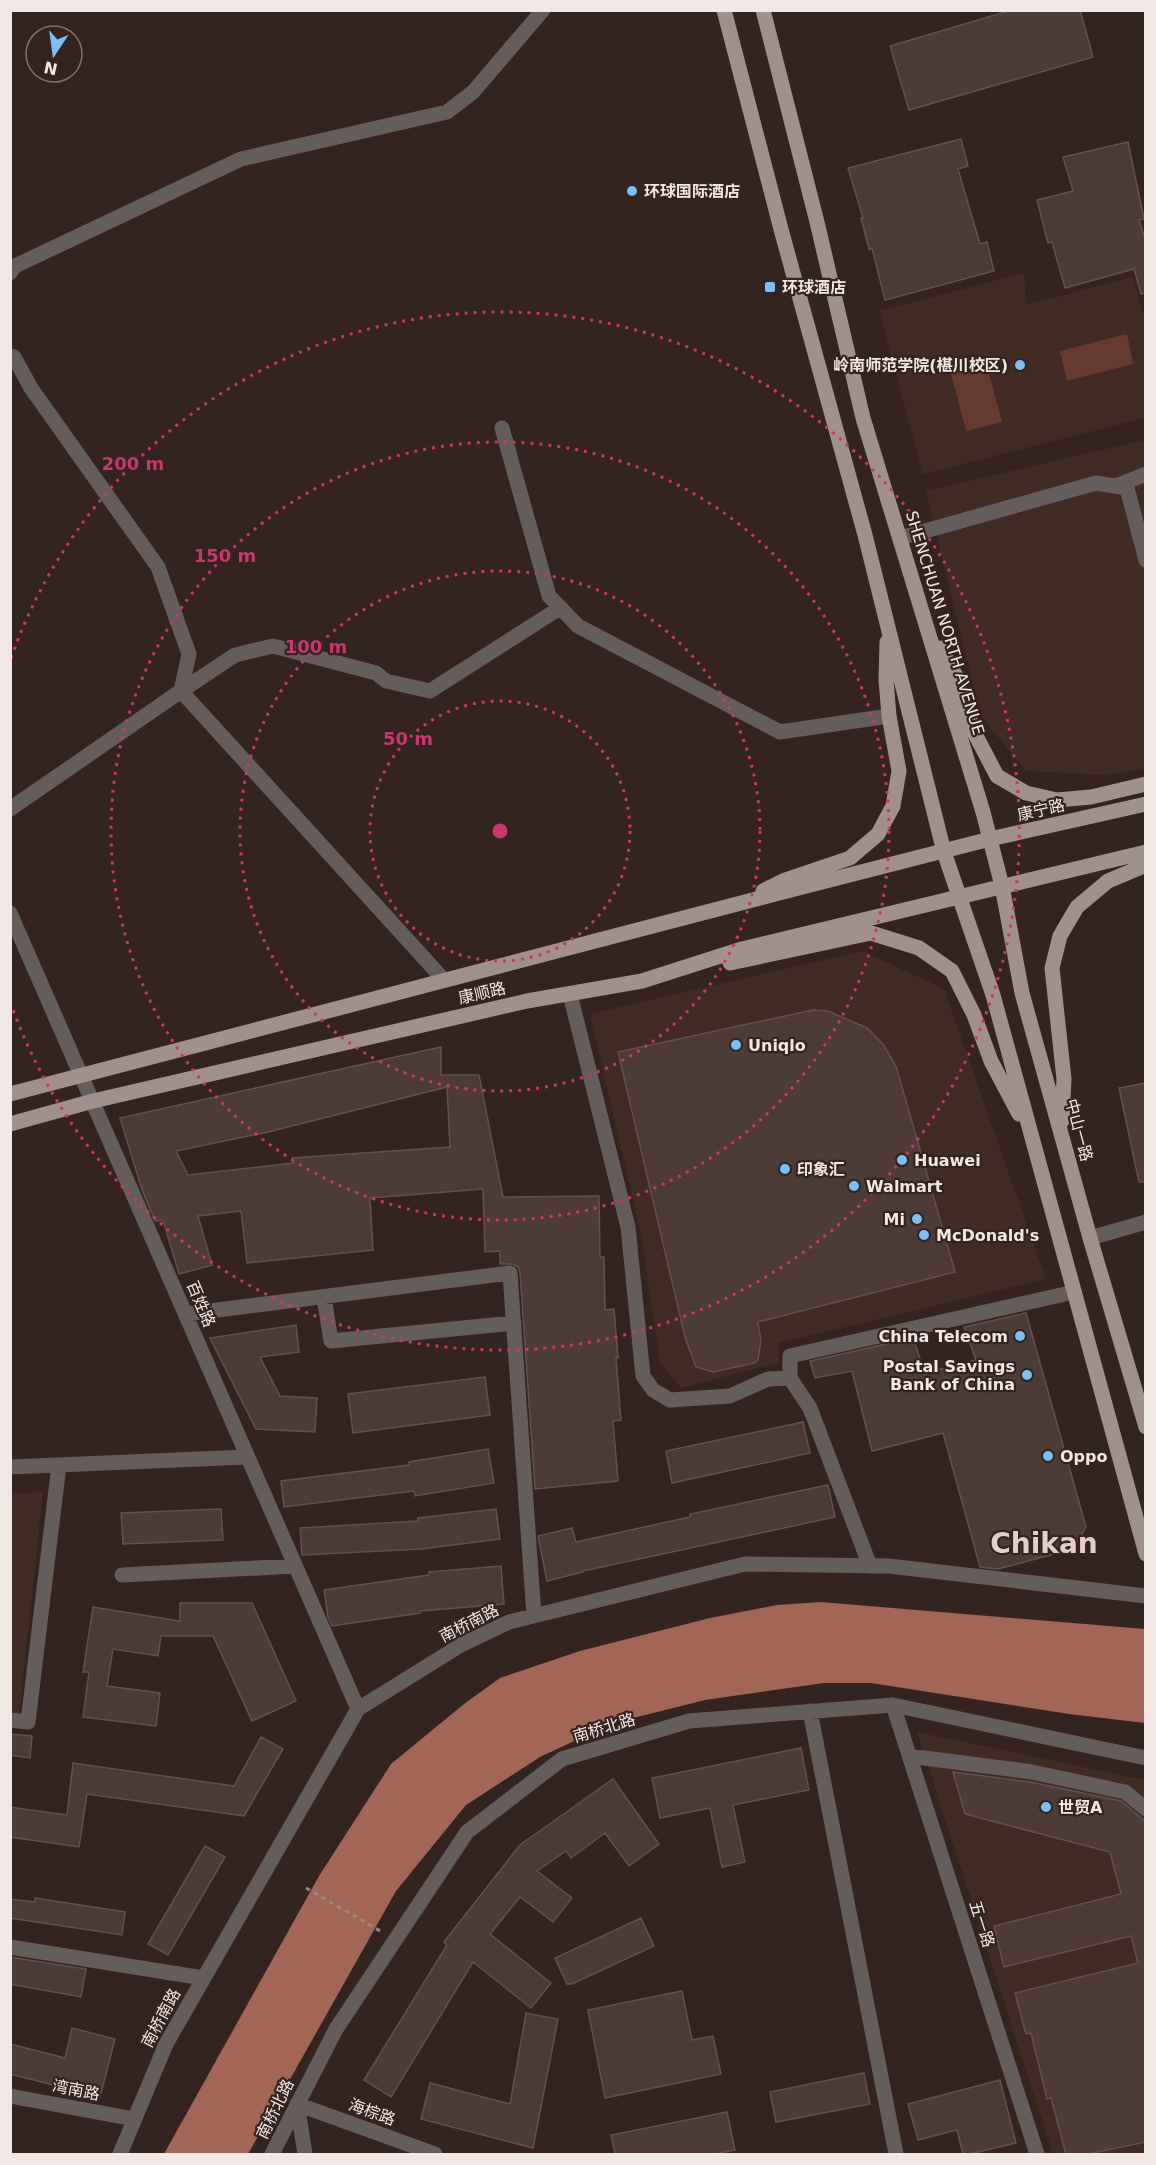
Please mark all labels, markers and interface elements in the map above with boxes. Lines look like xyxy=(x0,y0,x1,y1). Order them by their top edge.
north arrow xyxy=(24,24,84,84)
text: N xyxy=(42,57,59,79)
place label: 环球国际酒店 xyxy=(644,182,740,201)
marker: 环球国际酒店 xyxy=(625,184,639,198)
place label: 环球酒店 xyxy=(782,278,846,297)
marker: 环球酒店 xyxy=(763,280,777,294)
place label: 岭南师范学院(椹川校区) xyxy=(833,356,1008,375)
marker: 岭南师范学院(椹川校区) xyxy=(1013,358,1027,372)
text: 200 m xyxy=(102,453,164,474)
street label: SHENCHUAN NORTH AVENUE xyxy=(902,509,988,737)
text: 150 m xyxy=(194,545,256,566)
text: 100 m xyxy=(285,636,347,657)
text: 50 m xyxy=(383,728,433,749)
street label: 康宁路 xyxy=(1015,795,1067,825)
centre of rings xyxy=(490,821,510,841)
street label: 康顺路 xyxy=(456,978,508,1008)
place label: Uniqlo xyxy=(748,1036,806,1055)
marker: Uniqlo xyxy=(729,1038,743,1052)
street label: 中山一路 xyxy=(1062,1097,1096,1163)
place label: Huawei xyxy=(914,1151,981,1170)
marker: Huawei xyxy=(895,1153,909,1167)
place label: 印象汇 xyxy=(797,1160,845,1179)
marker: 印象汇 xyxy=(778,1162,792,1176)
place label: Walmart xyxy=(866,1177,943,1196)
marker: Walmart xyxy=(847,1179,861,1193)
place label: Mi xyxy=(884,1210,905,1229)
marker: Mi xyxy=(910,1212,924,1226)
place label: McDonald's xyxy=(936,1226,1039,1245)
marker: McDonald's xyxy=(917,1228,931,1242)
street label: 百姓路 xyxy=(183,1278,219,1330)
place label: China Telecom xyxy=(879,1327,1008,1346)
marker: China Telecom xyxy=(1013,1329,1027,1343)
place label: Postal Savings Bank of China xyxy=(883,1357,1015,1394)
marker: Postal Savings Bank of China xyxy=(1020,1368,1034,1382)
place label: Oppo xyxy=(1060,1447,1108,1466)
marker: Oppo xyxy=(1041,1449,1055,1463)
district label: Chikan xyxy=(990,1527,1098,1560)
street label: 南桥南路 xyxy=(436,1600,502,1646)
street label: 南桥北路 xyxy=(571,1710,637,1746)
place label: 世贸A xyxy=(1058,1798,1103,1817)
marker: 世贸A xyxy=(1039,1800,1053,1814)
street label: 五一路 xyxy=(966,1898,998,1950)
street label: 南桥南路 xyxy=(138,1985,184,2051)
street label: 湾南路 xyxy=(51,2076,101,2104)
street label: 南桥北路 xyxy=(252,2076,298,2142)
street label: 海棕路 xyxy=(346,2095,398,2129)

